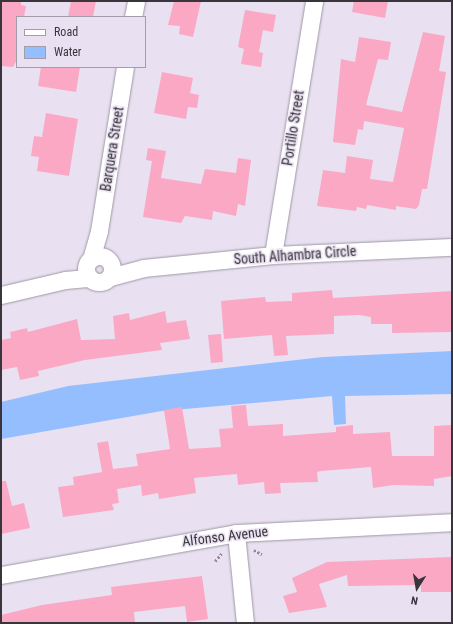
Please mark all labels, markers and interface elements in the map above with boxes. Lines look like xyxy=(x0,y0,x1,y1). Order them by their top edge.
legend xyxy=(16,16,146,68)
text: Road xyxy=(54,25,78,39)
text: Water xyxy=(54,45,82,59)
street label: Portillo Street xyxy=(279,89,307,167)
street label: Barquera Street xyxy=(97,105,127,193)
street label: South Alhambra Circle xyxy=(233,242,357,268)
street label: Alfonso Avenue xyxy=(181,522,269,550)
north arrow xyxy=(397,568,437,608)
text: N xyxy=(410,593,419,607)

